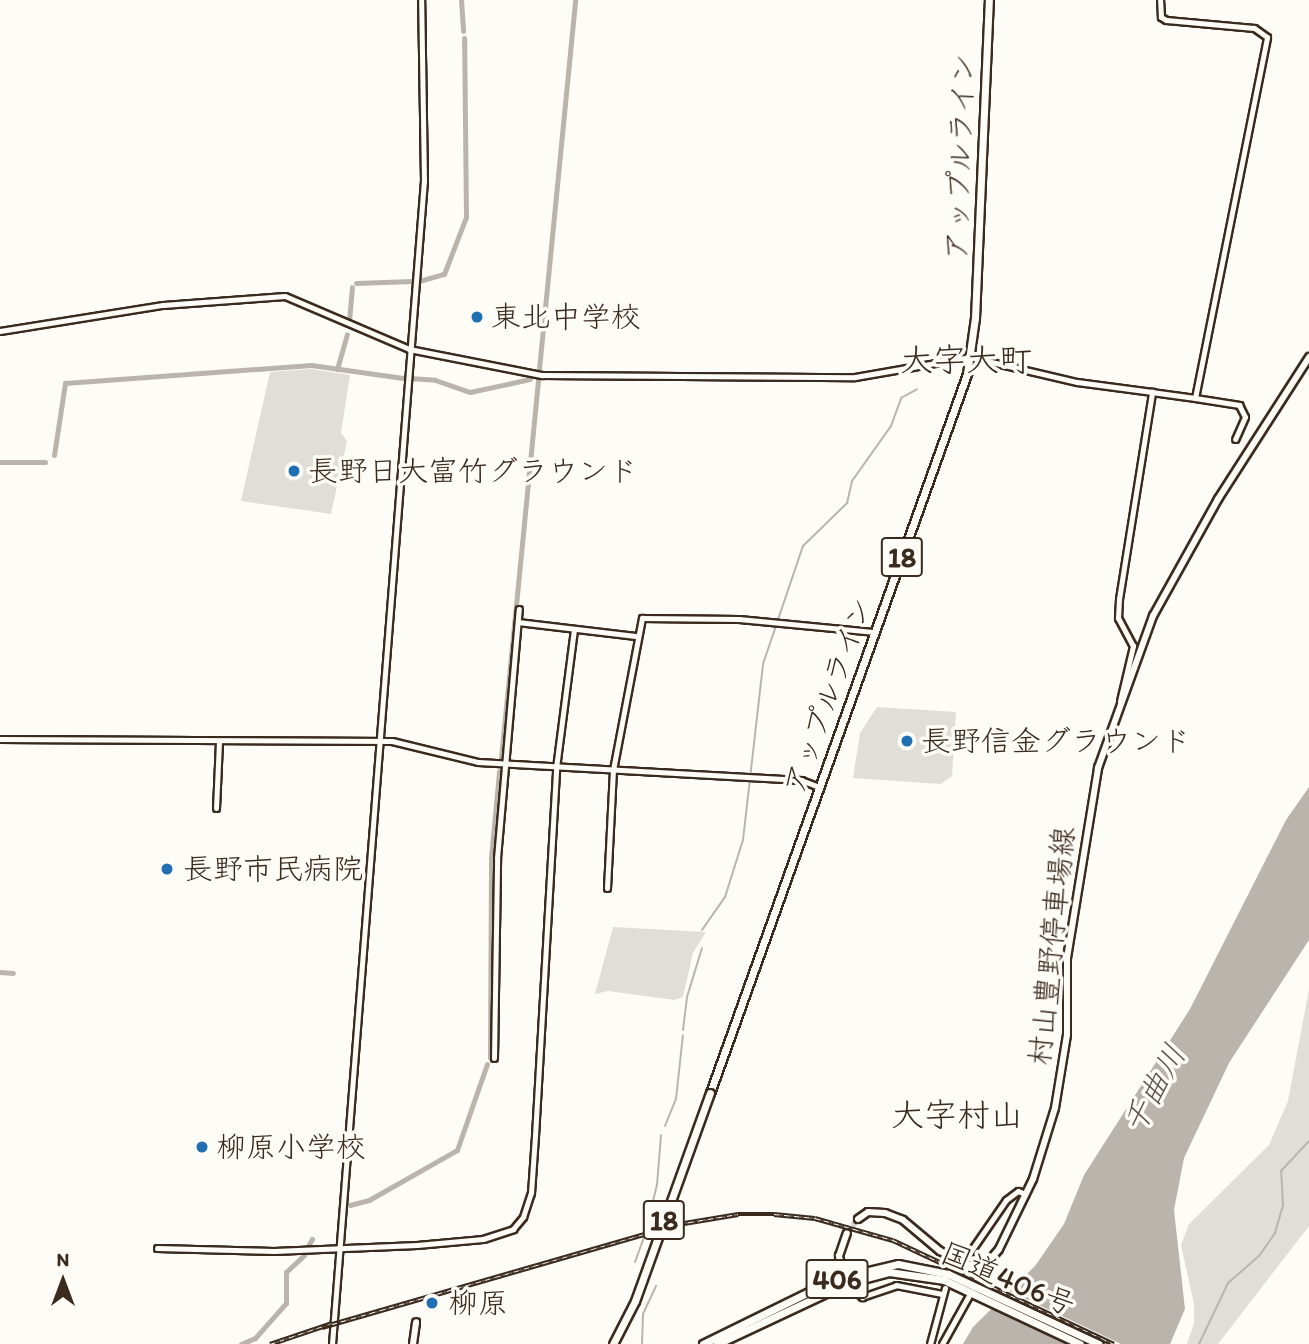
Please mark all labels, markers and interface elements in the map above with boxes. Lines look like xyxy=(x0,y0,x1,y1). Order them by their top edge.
street label: アップルライン xyxy=(938,51,982,263)
place label: 東北中学校 xyxy=(491,299,641,335)
marker: 東北中学校 xyxy=(469,309,485,325)
district label: 大字大町 xyxy=(900,340,1032,380)
place label: 長野日大富竹グラウンド xyxy=(308,453,638,489)
marker: 長野日大富竹グラウンド xyxy=(286,463,302,479)
road number: 18 xyxy=(879,532,925,582)
street label: アップルライン xyxy=(775,591,881,801)
place label: 長野信金グラウンド xyxy=(921,723,1191,759)
marker: 長野信金グラウンド xyxy=(899,733,915,749)
street label: 村山豊野停車場線 xyxy=(1022,825,1082,1067)
place label: 長野市民病院 xyxy=(183,851,363,887)
marker: 長野市民病院 xyxy=(157,859,177,879)
water label: 千曲川 xyxy=(1114,1038,1194,1140)
district label: 大字村山 xyxy=(891,1095,1023,1135)
place label: 柳原小学校 xyxy=(216,1129,366,1165)
marker: 柳原小学校 xyxy=(194,1139,210,1155)
road number: 18 xyxy=(641,1196,687,1244)
street label: 国道406号 xyxy=(935,1235,1081,1323)
north arrow xyxy=(28,1246,98,1316)
text: N xyxy=(57,1248,69,1271)
road number: 406 xyxy=(806,1254,868,1304)
place label: 柳原 xyxy=(448,1285,508,1321)
marker: 柳原 xyxy=(422,1293,442,1313)

